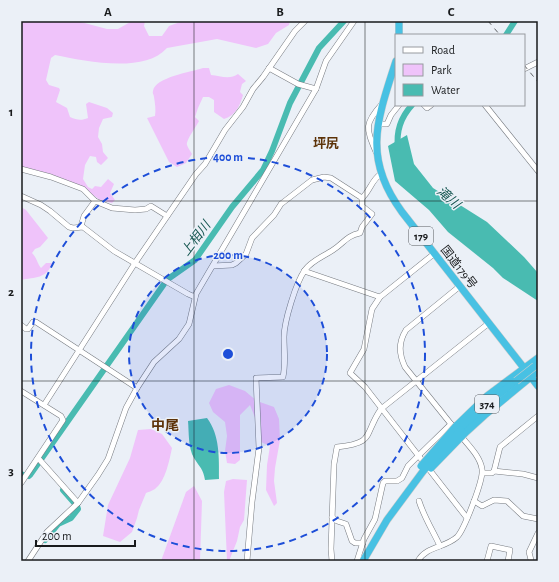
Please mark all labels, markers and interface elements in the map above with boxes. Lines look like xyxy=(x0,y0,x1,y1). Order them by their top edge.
text: A xyxy=(104,6,112,19)
text: B xyxy=(276,6,284,19)
text: C xyxy=(448,6,455,19)
legend xyxy=(395,34,525,106)
text: Road xyxy=(431,44,455,56)
text: Park xyxy=(431,64,452,76)
text: Water xyxy=(431,84,460,96)
text: 1 xyxy=(9,106,13,119)
district label: 坪尻 xyxy=(313,137,339,151)
text: 400 m xyxy=(213,151,243,163)
water label: 滝川 xyxy=(434,184,464,213)
water label: 上相川 xyxy=(178,217,214,258)
road number: 179 xyxy=(409,227,433,245)
street label: 国道179号 xyxy=(439,243,480,291)
text: 200 m xyxy=(213,249,243,261)
text: 2 xyxy=(8,286,14,299)
centre of rings xyxy=(221,347,235,361)
road number: 374 xyxy=(475,395,499,413)
district label: 中尾 xyxy=(151,418,179,433)
text: 3 xyxy=(8,465,14,478)
scale bar xyxy=(36,522,135,548)
text: 200 m xyxy=(42,530,72,542)

